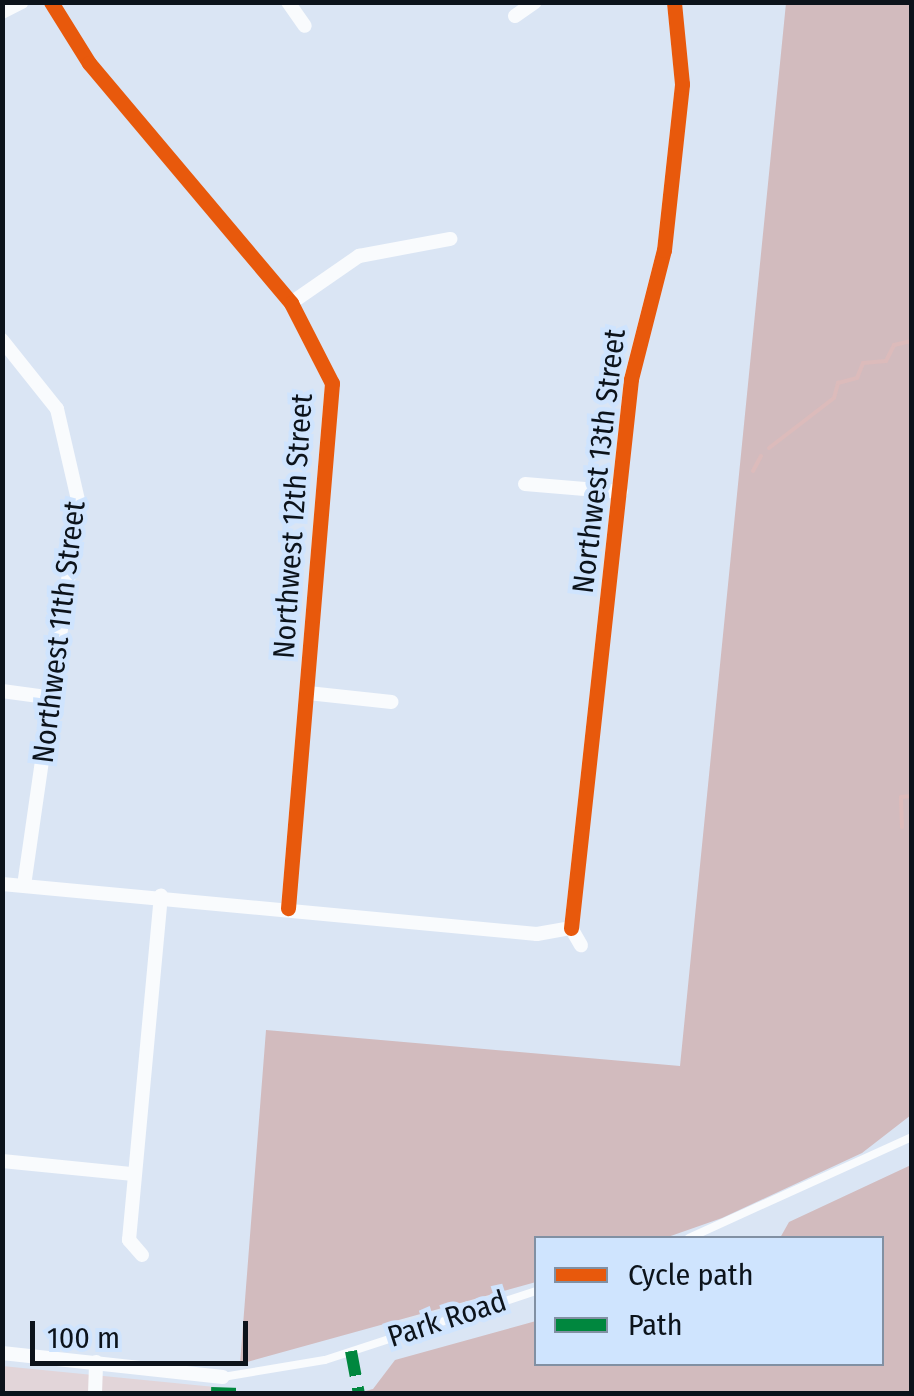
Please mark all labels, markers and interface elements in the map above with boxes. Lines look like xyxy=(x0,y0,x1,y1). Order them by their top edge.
street label: Northwest 13th Street xyxy=(565,327,633,595)
street label: Northwest 12th Street xyxy=(266,392,320,660)
street label: Northwest 11th Street xyxy=(25,499,93,765)
legend xyxy=(534,1236,884,1366)
text: Cycle path xyxy=(628,1257,754,1293)
street label: Park Road xyxy=(383,1283,511,1355)
scale bar xyxy=(35,1301,252,1363)
text: Path xyxy=(628,1307,682,1343)
text: 100 m xyxy=(47,1320,120,1356)

